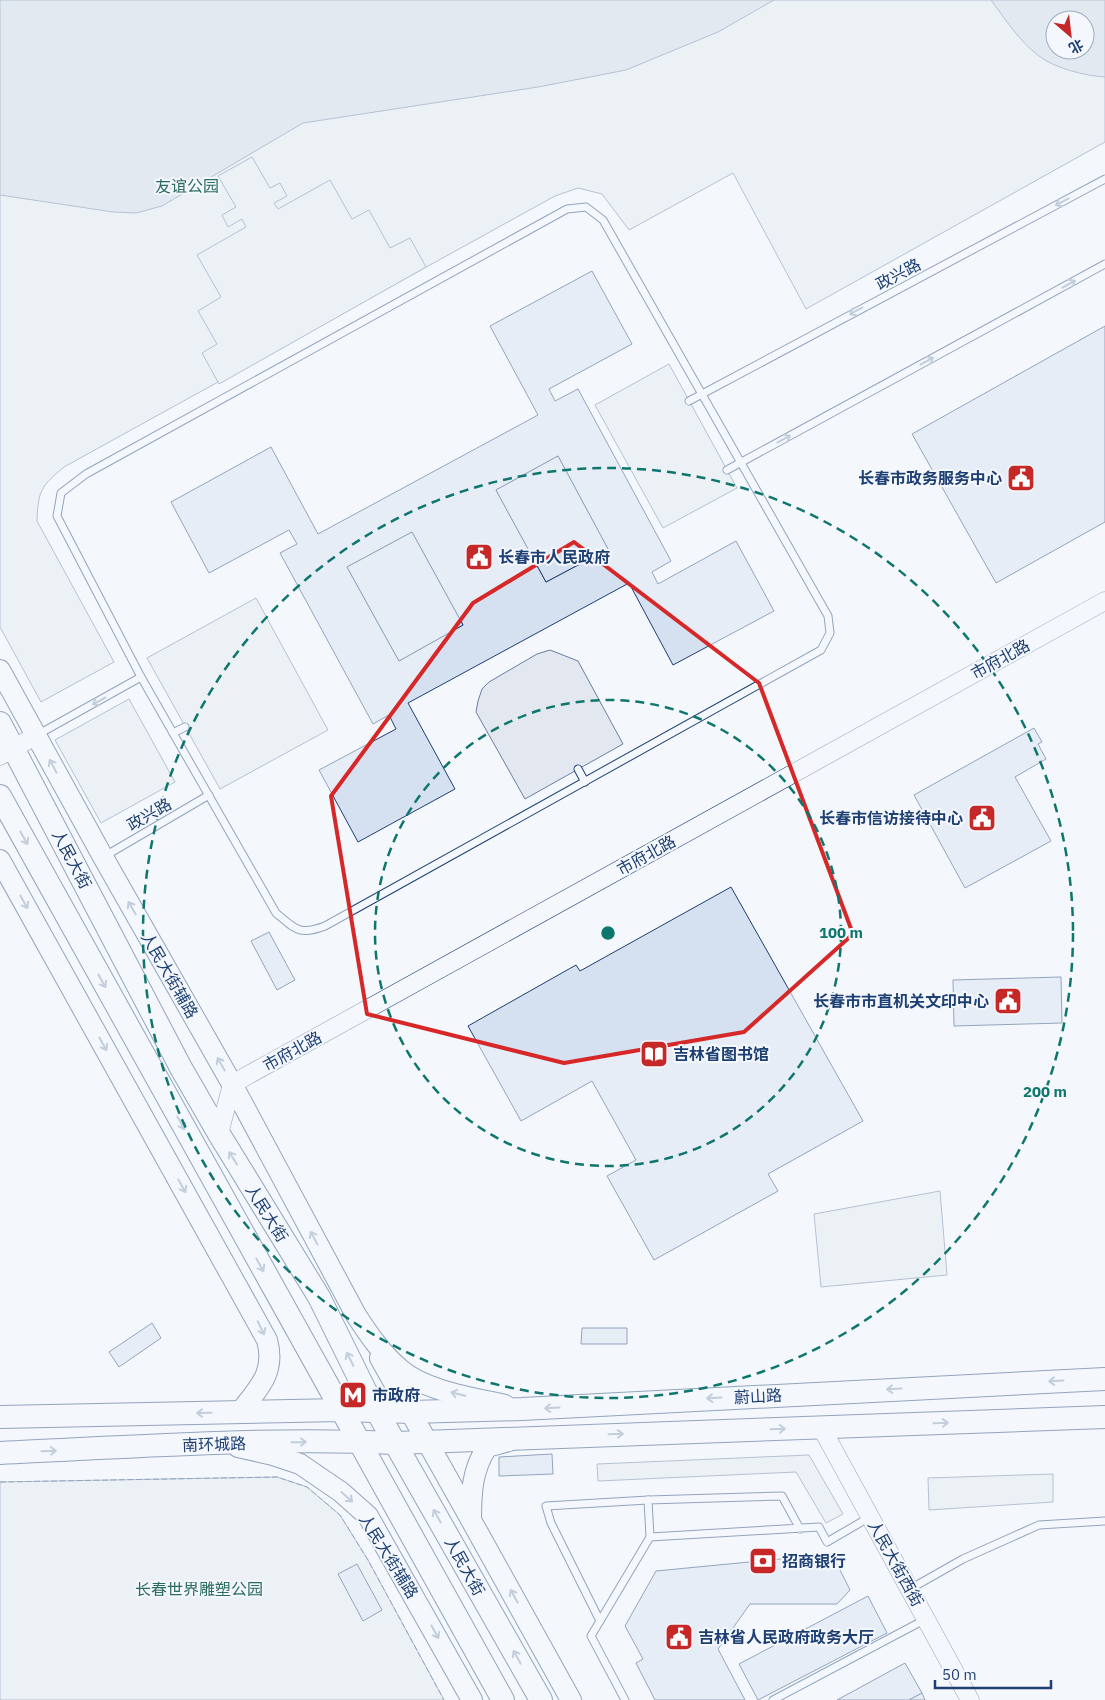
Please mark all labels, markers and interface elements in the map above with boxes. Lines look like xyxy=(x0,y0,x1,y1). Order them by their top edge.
north arrow xyxy=(1045,10,1095,60)
text: 北 xyxy=(1066,35,1087,58)
park label: 友谊公园 xyxy=(155,176,219,196)
one-way arrow xyxy=(1055,198,1070,207)
street label: 政兴路 xyxy=(872,254,924,294)
one-way arrow xyxy=(1062,278,1076,288)
one-way arrow xyxy=(849,306,864,316)
one-way arrow xyxy=(919,356,933,366)
one-way arrow xyxy=(776,434,791,444)
public building icon: 长春市政务服务中心 xyxy=(1006,463,1036,493)
place label: 长春市政务服务中心 xyxy=(858,468,1002,488)
public building icon: 长春市人民政府 xyxy=(464,542,494,572)
place label: 长春市人民政府 xyxy=(498,547,610,567)
street label: 市府北路 xyxy=(967,635,1033,683)
one-way arrow xyxy=(91,696,106,706)
one-way arrow xyxy=(48,759,58,773)
street label: 政兴路 xyxy=(123,793,175,835)
public building icon: 长春市信访接待中心 xyxy=(967,803,997,833)
place label: 长春市信访接待中心 xyxy=(819,808,963,828)
street label: 人民大街 xyxy=(48,826,96,892)
one-way arrow xyxy=(19,831,29,845)
street label: 市府北路 xyxy=(613,831,679,879)
one-way arrow xyxy=(19,895,29,910)
one-way arrow xyxy=(126,902,136,916)
text: 100 m xyxy=(819,923,863,942)
centre of rings xyxy=(599,924,617,942)
street label: 人民大街辅路 xyxy=(137,928,203,1022)
one-way arrow xyxy=(97,973,107,988)
public building icon: 长春市市直机关文印中心 xyxy=(993,986,1023,1016)
place label: 长春市市直机关文印中心 xyxy=(813,991,989,1011)
street label: 市府北路 xyxy=(259,1027,325,1075)
one-way arrow xyxy=(98,1037,108,1052)
library icon: 吉林省图书馆 xyxy=(639,1039,669,1069)
place label: 吉林省图书馆 xyxy=(673,1044,769,1064)
one-way arrow xyxy=(216,1057,226,1072)
text: 200 m xyxy=(1023,1082,1067,1101)
one-way arrow xyxy=(176,1115,186,1130)
one-way arrow xyxy=(228,1151,238,1165)
one-way arrow xyxy=(178,1178,188,1193)
street label: 人民大街 xyxy=(242,1181,292,1245)
one-way arrow xyxy=(309,1232,319,1246)
one-way arrow xyxy=(255,1257,265,1272)
one-way arrow xyxy=(257,1320,266,1335)
one-way arrow xyxy=(344,1351,354,1366)
one-way arrow xyxy=(1049,1376,1065,1386)
metro station icon: 市政府 xyxy=(338,1380,368,1410)
one-way arrow xyxy=(886,1384,902,1393)
place label: 市政府 xyxy=(372,1385,420,1405)
street label: 蔚山路 xyxy=(734,1385,782,1407)
one-way arrow xyxy=(450,1389,466,1398)
one-way arrow xyxy=(707,1394,723,1403)
one-way arrow xyxy=(544,1403,560,1412)
one-way arrow xyxy=(197,1408,213,1418)
one-way arrow xyxy=(932,1418,948,1428)
one-way arrow xyxy=(770,1424,786,1434)
one-way arrow xyxy=(608,1429,624,1439)
street label: 南环城路 xyxy=(182,1433,246,1455)
one-way arrow xyxy=(290,1437,306,1447)
one-way arrow xyxy=(40,1446,56,1455)
one-way arrow xyxy=(340,1491,353,1503)
one-way arrow xyxy=(432,1508,442,1523)
street label: 人民大街辅路 xyxy=(355,1510,423,1602)
street label: 人民大街西街 xyxy=(864,1516,928,1610)
street label: 人民大街 xyxy=(441,1533,489,1599)
bank icon: 招商银行 xyxy=(748,1546,778,1576)
place label: 招商银行 xyxy=(782,1551,846,1571)
park label: 长春世界雕塑公园 xyxy=(135,1579,263,1599)
one-way arrow xyxy=(508,1590,518,1604)
public building icon: 吉林省人民政府政务大厅 xyxy=(664,1622,694,1652)
one-way arrow xyxy=(431,1624,440,1639)
place label: 吉林省人民政府政务大厅 xyxy=(698,1627,874,1647)
one-way arrow xyxy=(511,1651,521,1665)
scale bar xyxy=(935,1658,1051,1690)
text: 50 m xyxy=(942,1665,977,1684)

